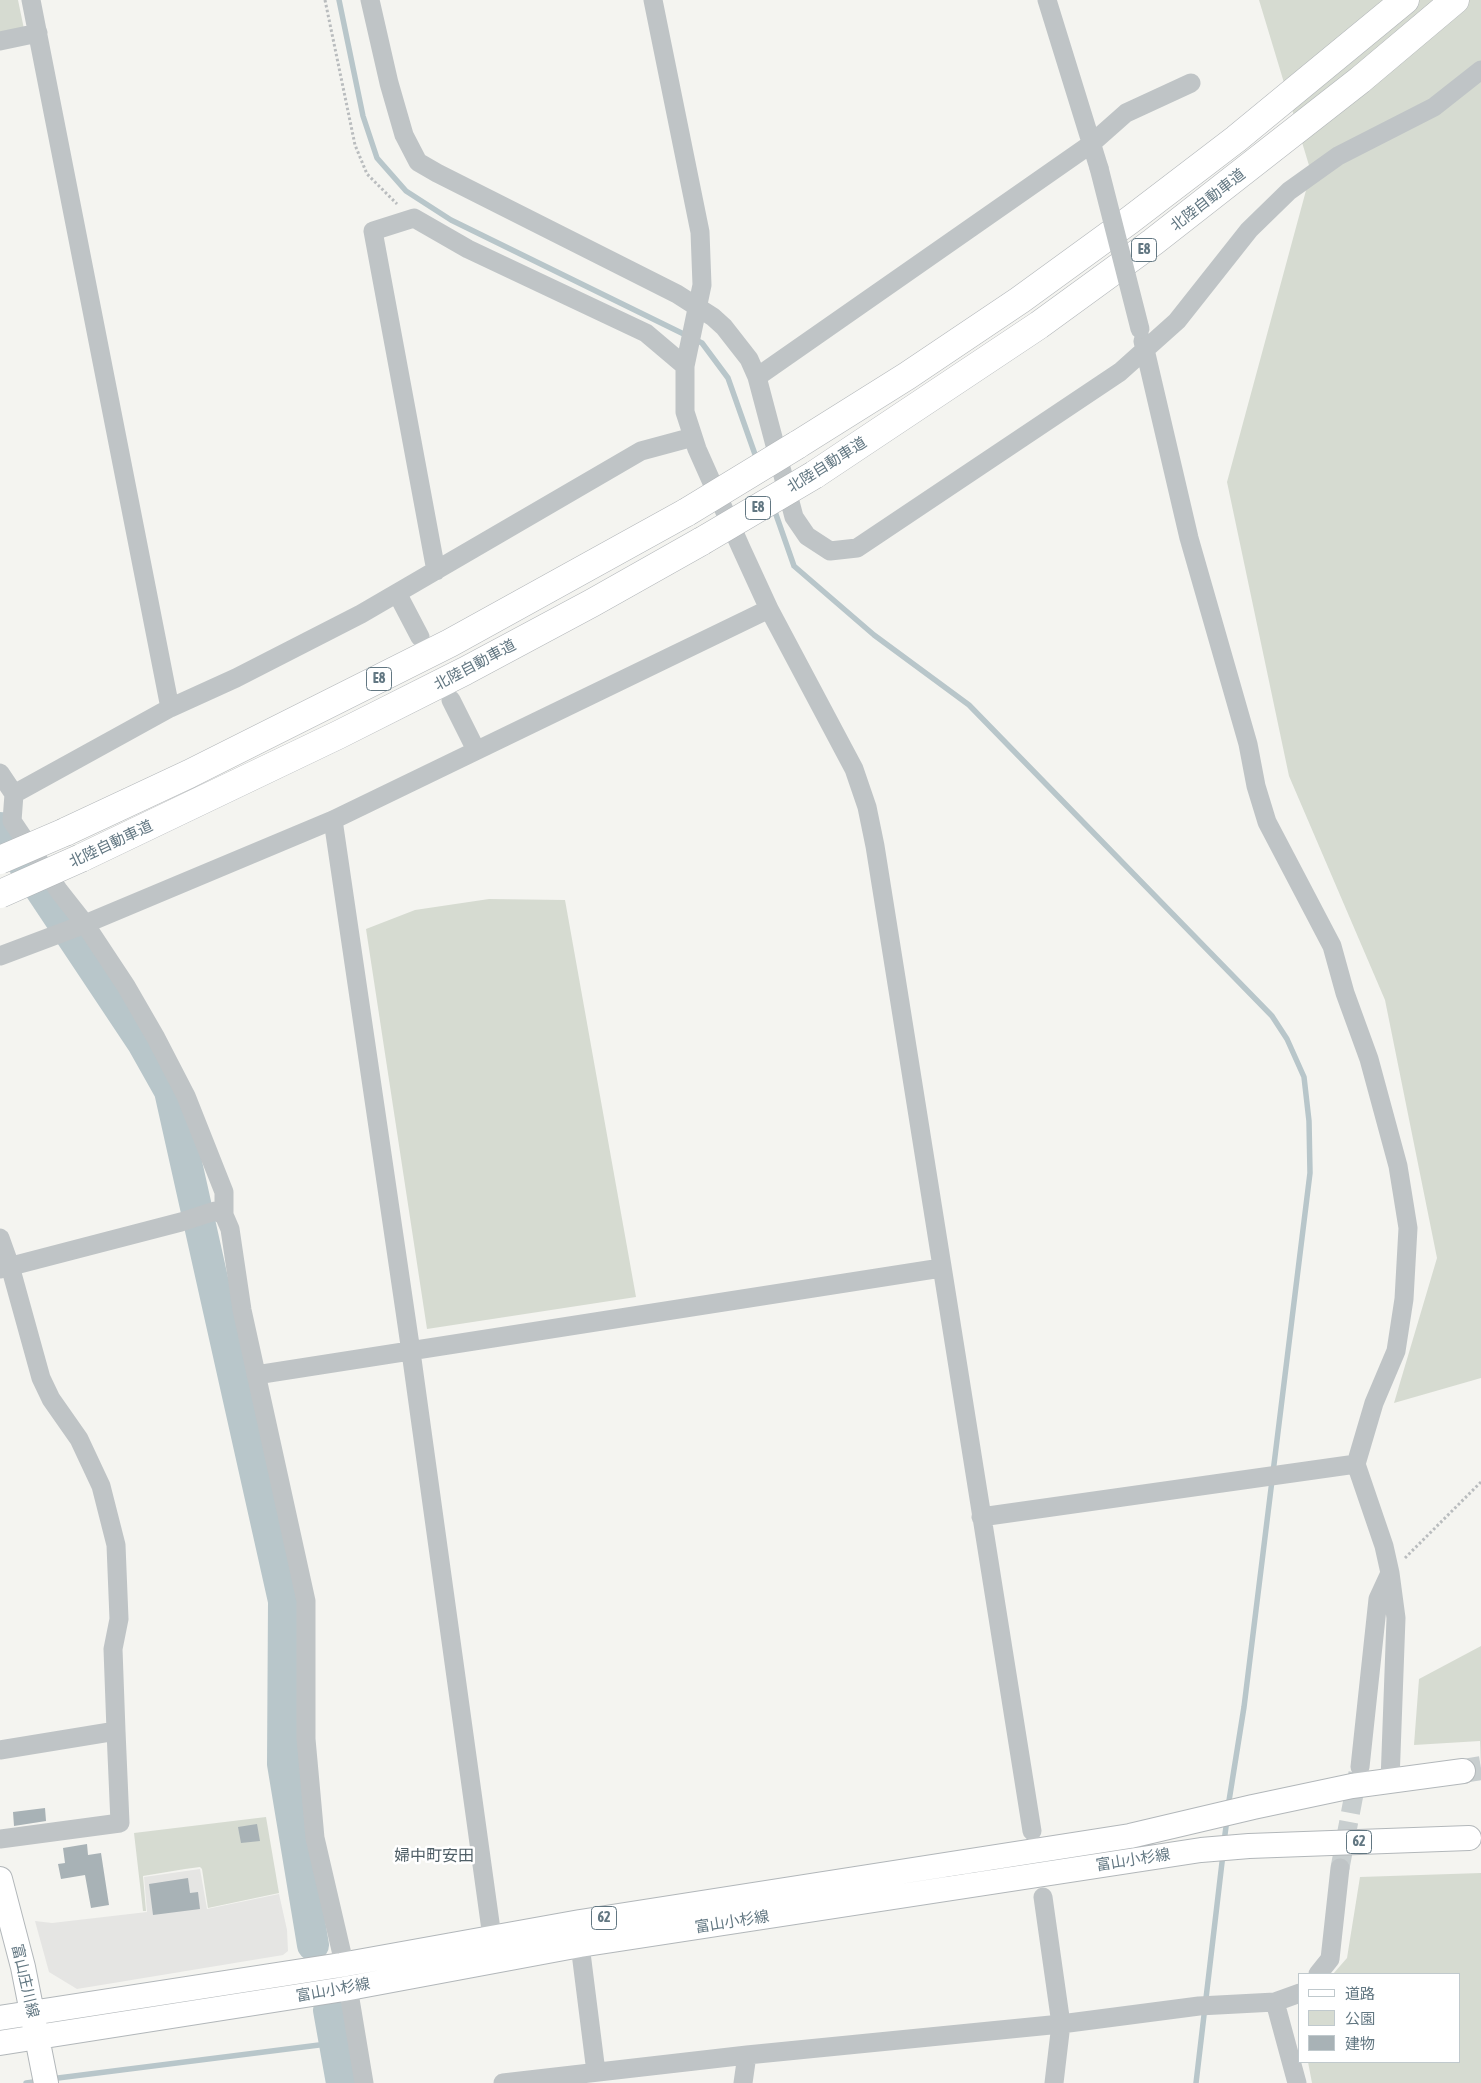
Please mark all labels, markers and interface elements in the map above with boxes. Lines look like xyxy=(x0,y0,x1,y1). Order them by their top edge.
street label: 北陸自動車道 xyxy=(1167,165,1249,235)
road number: E8 xyxy=(1132,238,1156,262)
street label: 北陸自動車道 xyxy=(784,434,870,496)
road number: E8 xyxy=(746,496,770,520)
street label: 北陸自動車道 xyxy=(431,636,519,694)
road number: E8 xyxy=(366,668,392,691)
street label: 北陸自動車道 xyxy=(66,817,156,871)
road number: 62 xyxy=(1346,1830,1372,1854)
street label: 富山小杉線 xyxy=(1095,1845,1171,1875)
district label: 婦中町安田 xyxy=(394,1846,474,1866)
road number: 62 xyxy=(592,1906,616,1930)
street label: 富山小杉線 xyxy=(694,1907,770,1937)
street label: 富山庄川線 xyxy=(8,1942,42,2020)
legend xyxy=(1298,1973,1461,2063)
street label: 富山小杉線 xyxy=(295,1975,371,2005)
text: 道路 xyxy=(1345,1985,1375,2002)
text: 公園 xyxy=(1345,2010,1375,2027)
text: 建物 xyxy=(1345,2035,1375,2052)

